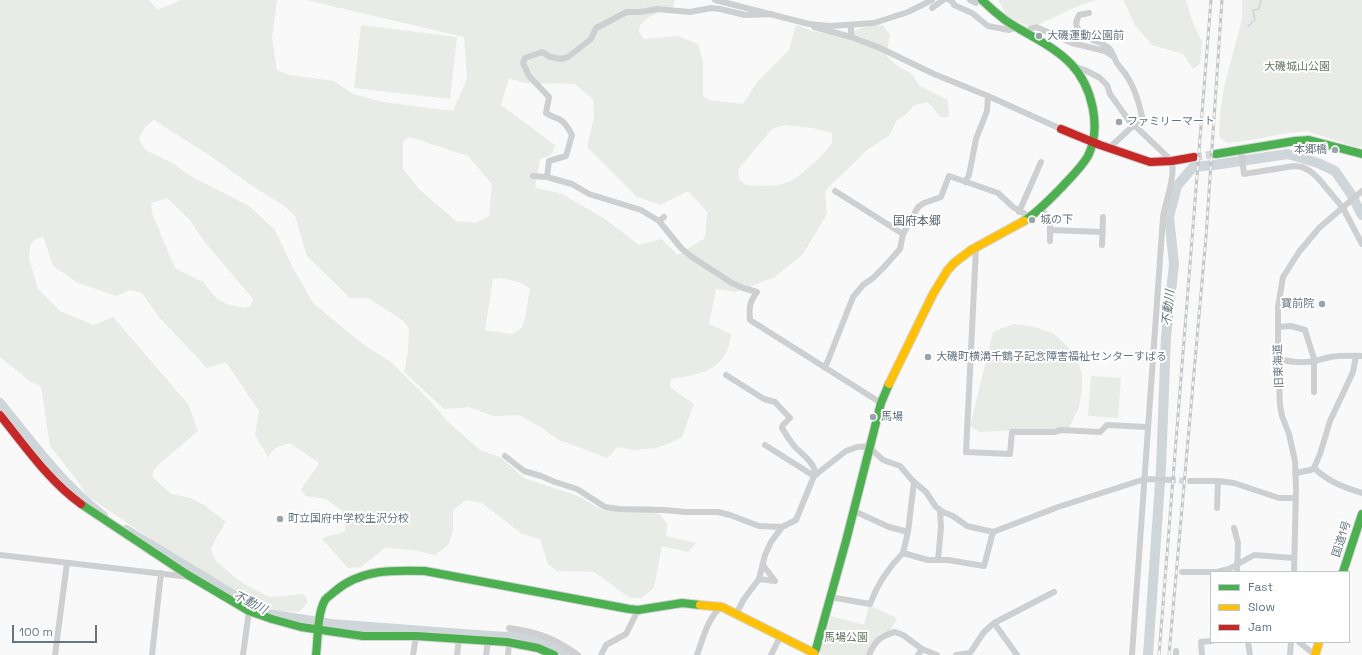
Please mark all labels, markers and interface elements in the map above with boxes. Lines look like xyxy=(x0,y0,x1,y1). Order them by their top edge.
place label: 大磯運動公園前 xyxy=(1047,29,1124,43)
marker: 大磯運動公園前 xyxy=(1034,31,1044,41)
park label: 大磯城山公園 xyxy=(1264,60,1330,74)
place label: ファミリーマート xyxy=(1127,115,1215,129)
marker: ファミリーマート xyxy=(1114,117,1124,127)
place label: 本郷橋 xyxy=(1294,143,1327,157)
marker: 本郷橋 xyxy=(1330,145,1340,155)
place label: 城の下 xyxy=(1040,213,1073,227)
district label: 国府本郷 xyxy=(893,215,941,229)
marker: 城の下 xyxy=(1027,215,1037,225)
water label: 不動川 xyxy=(1160,289,1178,327)
place label: 寶前院 xyxy=(1281,297,1314,311)
marker: 寶前院 xyxy=(1317,299,1327,309)
street label: 旧東海道 xyxy=(1272,344,1286,388)
place label: 大磯町横溝千鶴子記念障害福祉センターすばる xyxy=(936,350,1167,364)
marker: 大磯町横溝千鶴子記念障害福祉センターすばる xyxy=(923,352,933,362)
place label: 馬場 xyxy=(881,410,903,424)
marker: 馬場 xyxy=(868,412,878,422)
place label: 町立国府中学校生沢分校 xyxy=(288,512,409,526)
marker: 町立国府中学校生沢分校 xyxy=(275,514,285,524)
street label: 国道1号 xyxy=(1330,519,1354,559)
legend xyxy=(1210,571,1350,643)
text: Fast xyxy=(1248,579,1273,595)
water label: 不動川 xyxy=(231,588,269,618)
text: Slow xyxy=(1248,599,1275,615)
scale bar xyxy=(14,617,99,643)
text: Jam xyxy=(1248,619,1272,635)
text: 100 m xyxy=(19,624,53,640)
park label: 馬場公園 xyxy=(824,631,868,645)

